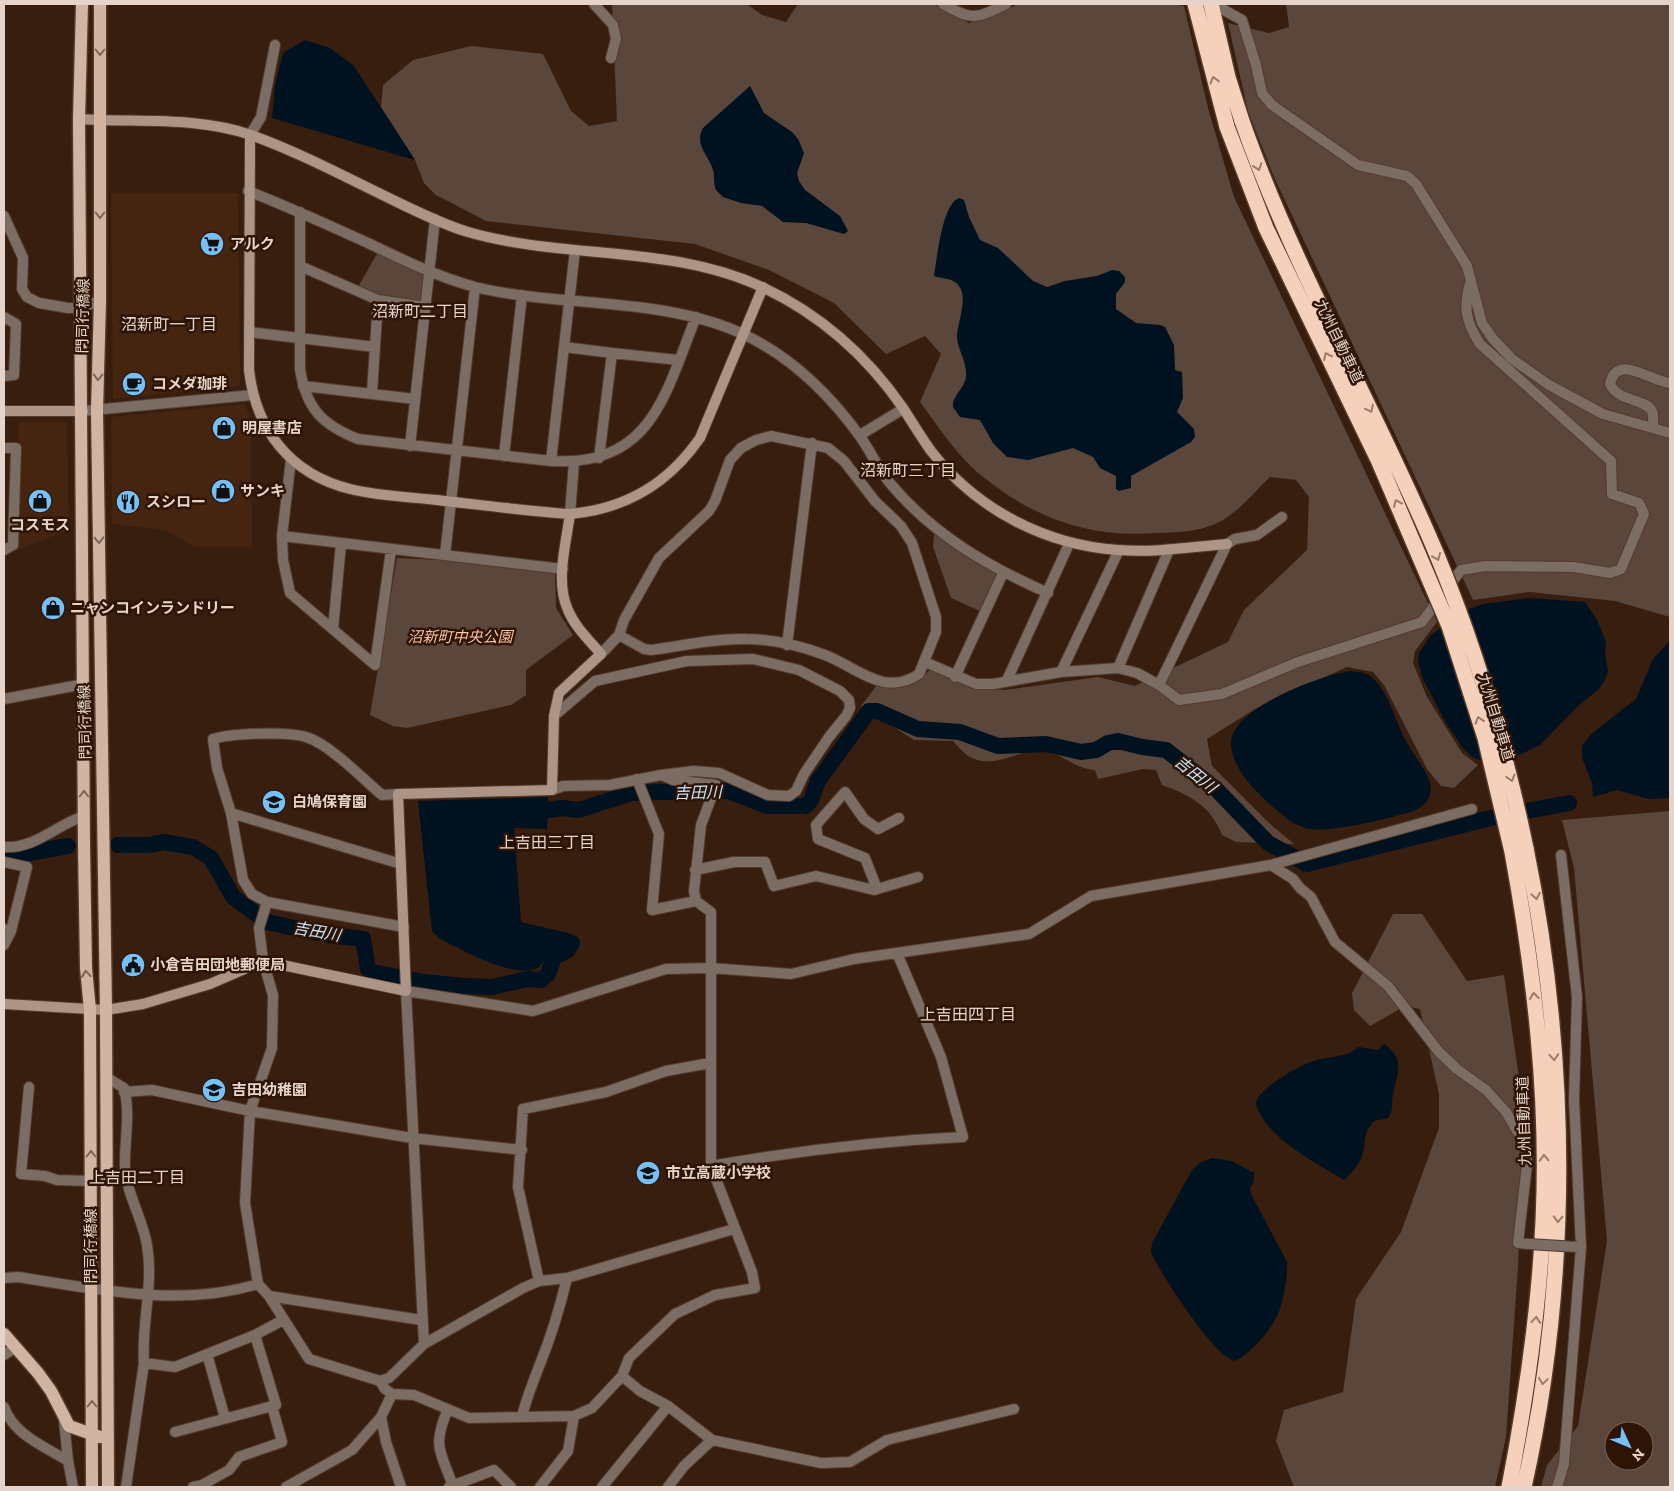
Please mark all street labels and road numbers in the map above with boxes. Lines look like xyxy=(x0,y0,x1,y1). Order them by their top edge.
street label: 門司行橋線 xyxy=(73,278,93,354)
street label: 九州自動車道 xyxy=(1311,297,1367,385)
street label: 九州自動車道 xyxy=(1474,671,1518,763)
street label: 門司行橋線 xyxy=(75,684,95,760)
street label: 九州自動車道 xyxy=(1513,1076,1535,1166)
street label: 門司行橋線 xyxy=(82,1208,100,1284)

